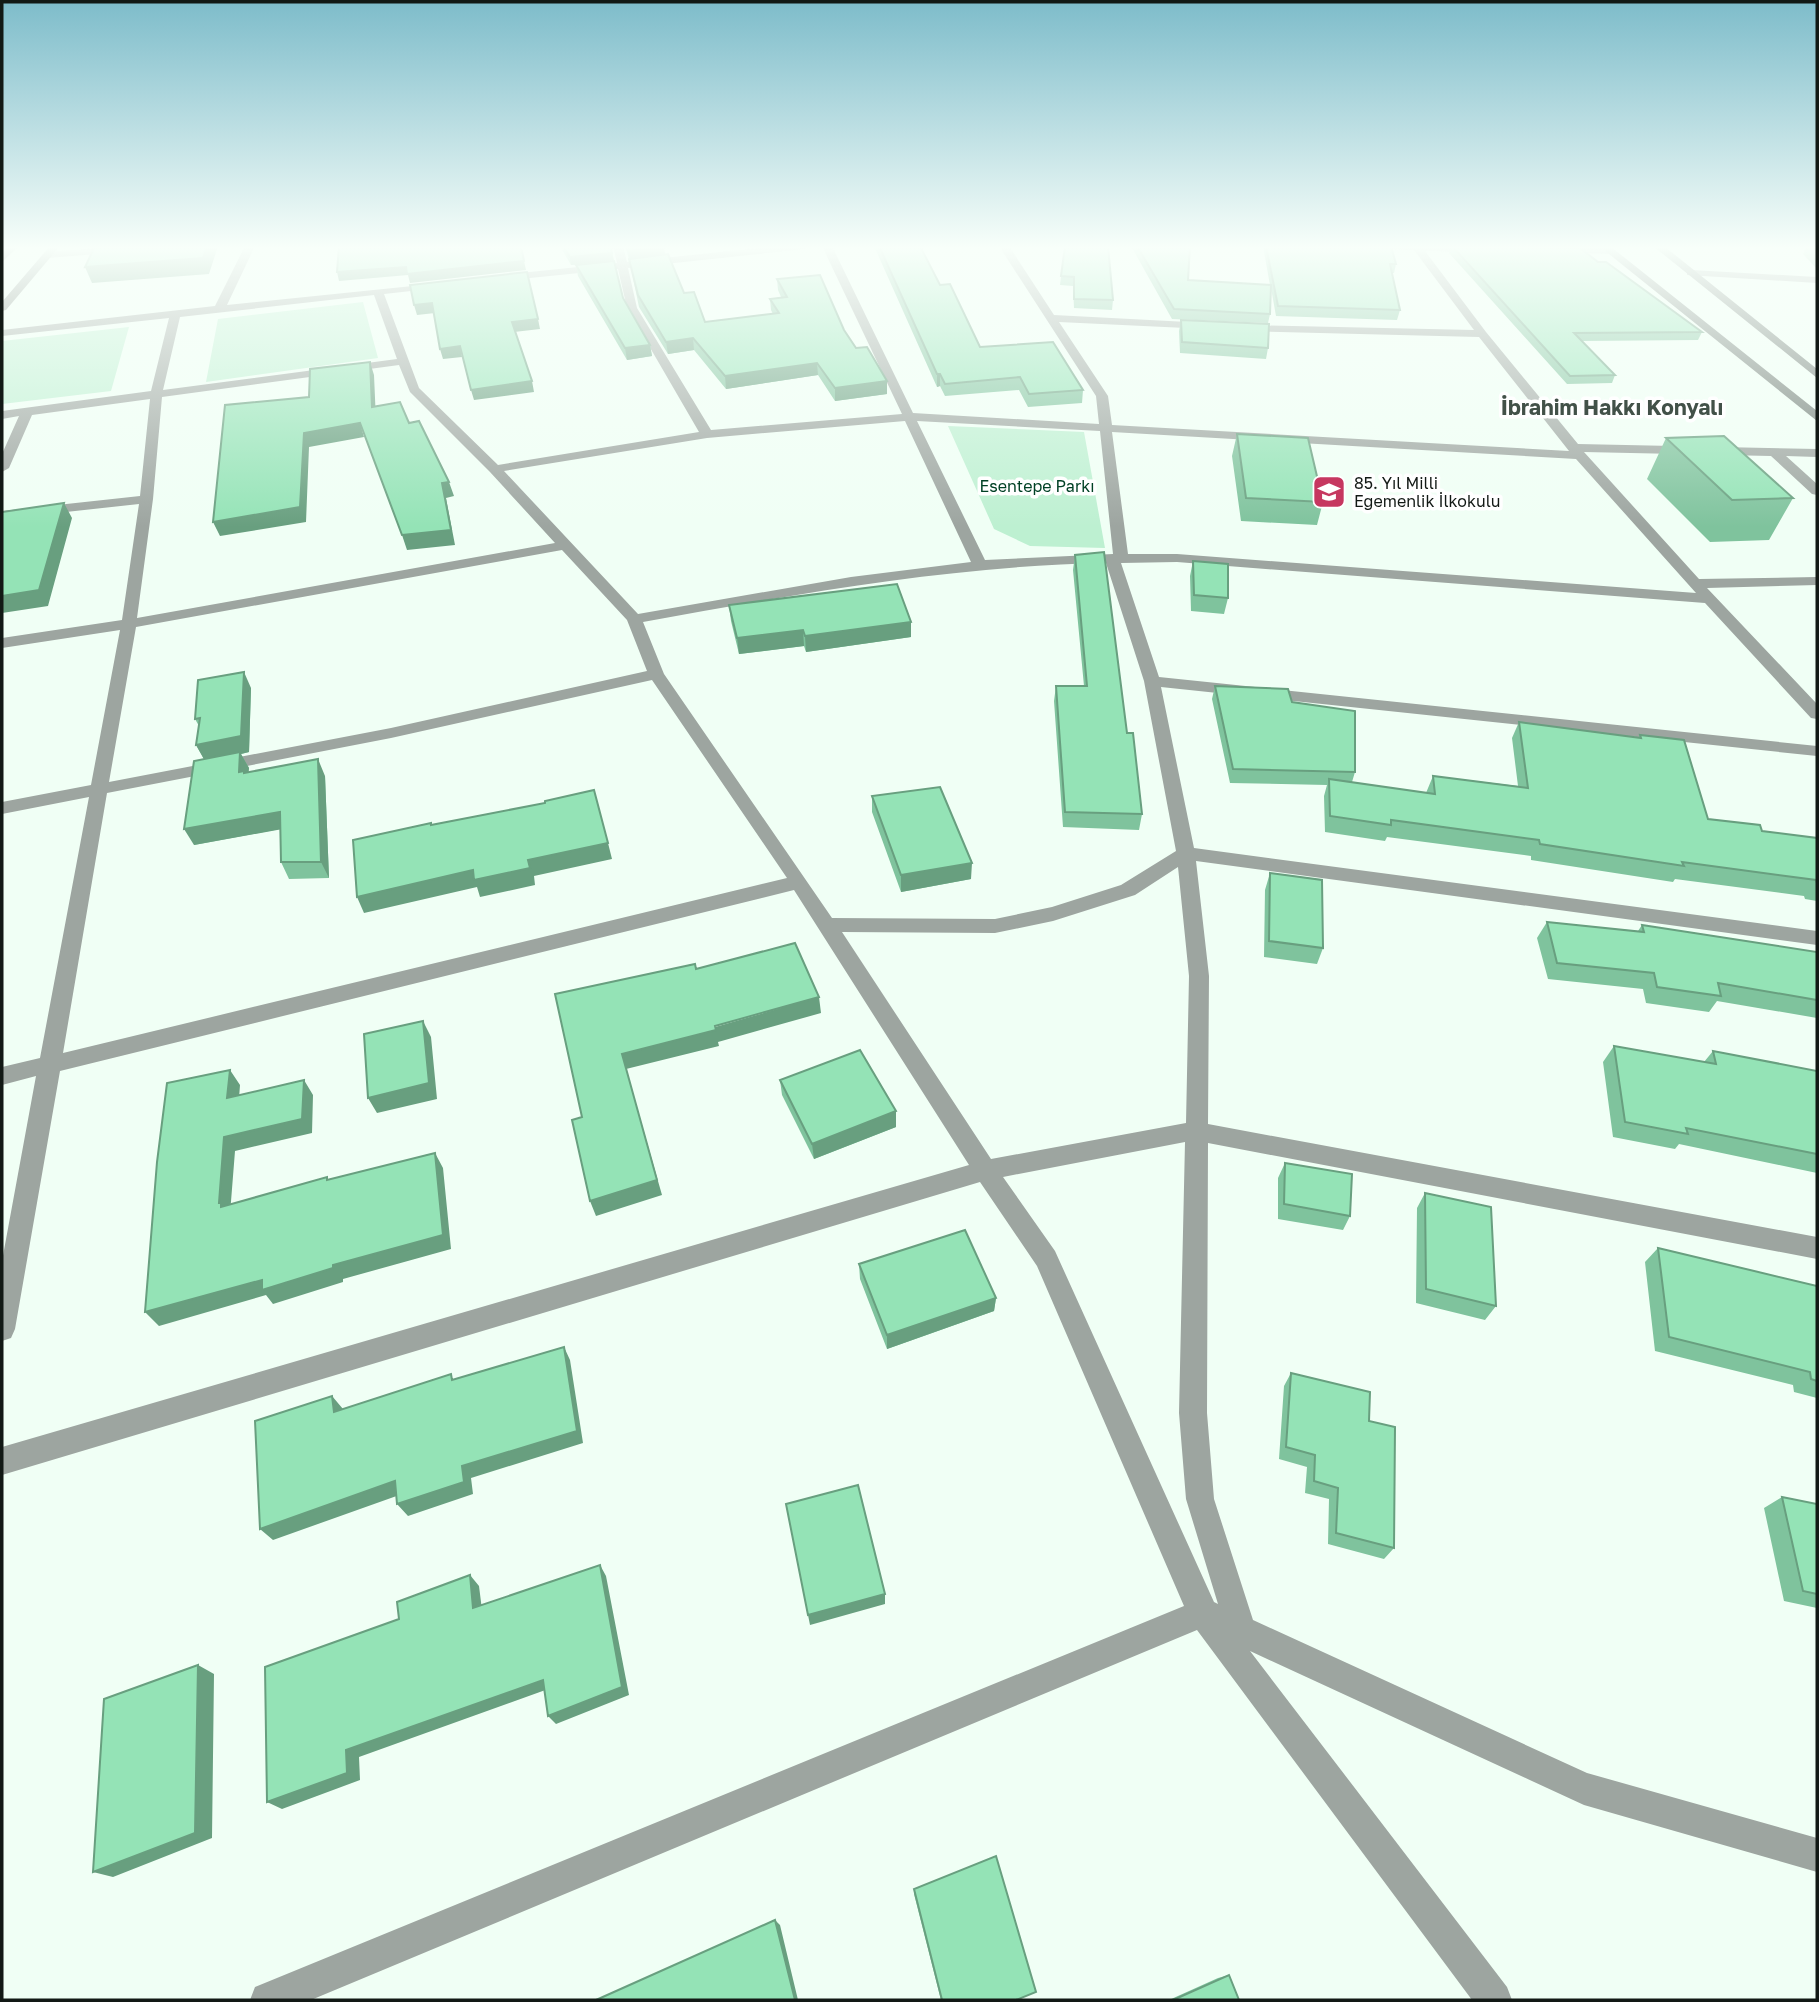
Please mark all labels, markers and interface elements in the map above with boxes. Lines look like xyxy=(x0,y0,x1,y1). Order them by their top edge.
district label: İbrahim Hakkı Konyalı xyxy=(1501,394,1723,420)
school or university icon: 85. Yıl Milli Egemenlik İlkokulu xyxy=(1310,473,1348,511)
place label: 85. Yıl Milli Egemenlik İlkokulu xyxy=(1354,473,1500,511)
park label: Esentepe Parkı xyxy=(980,476,1094,496)

